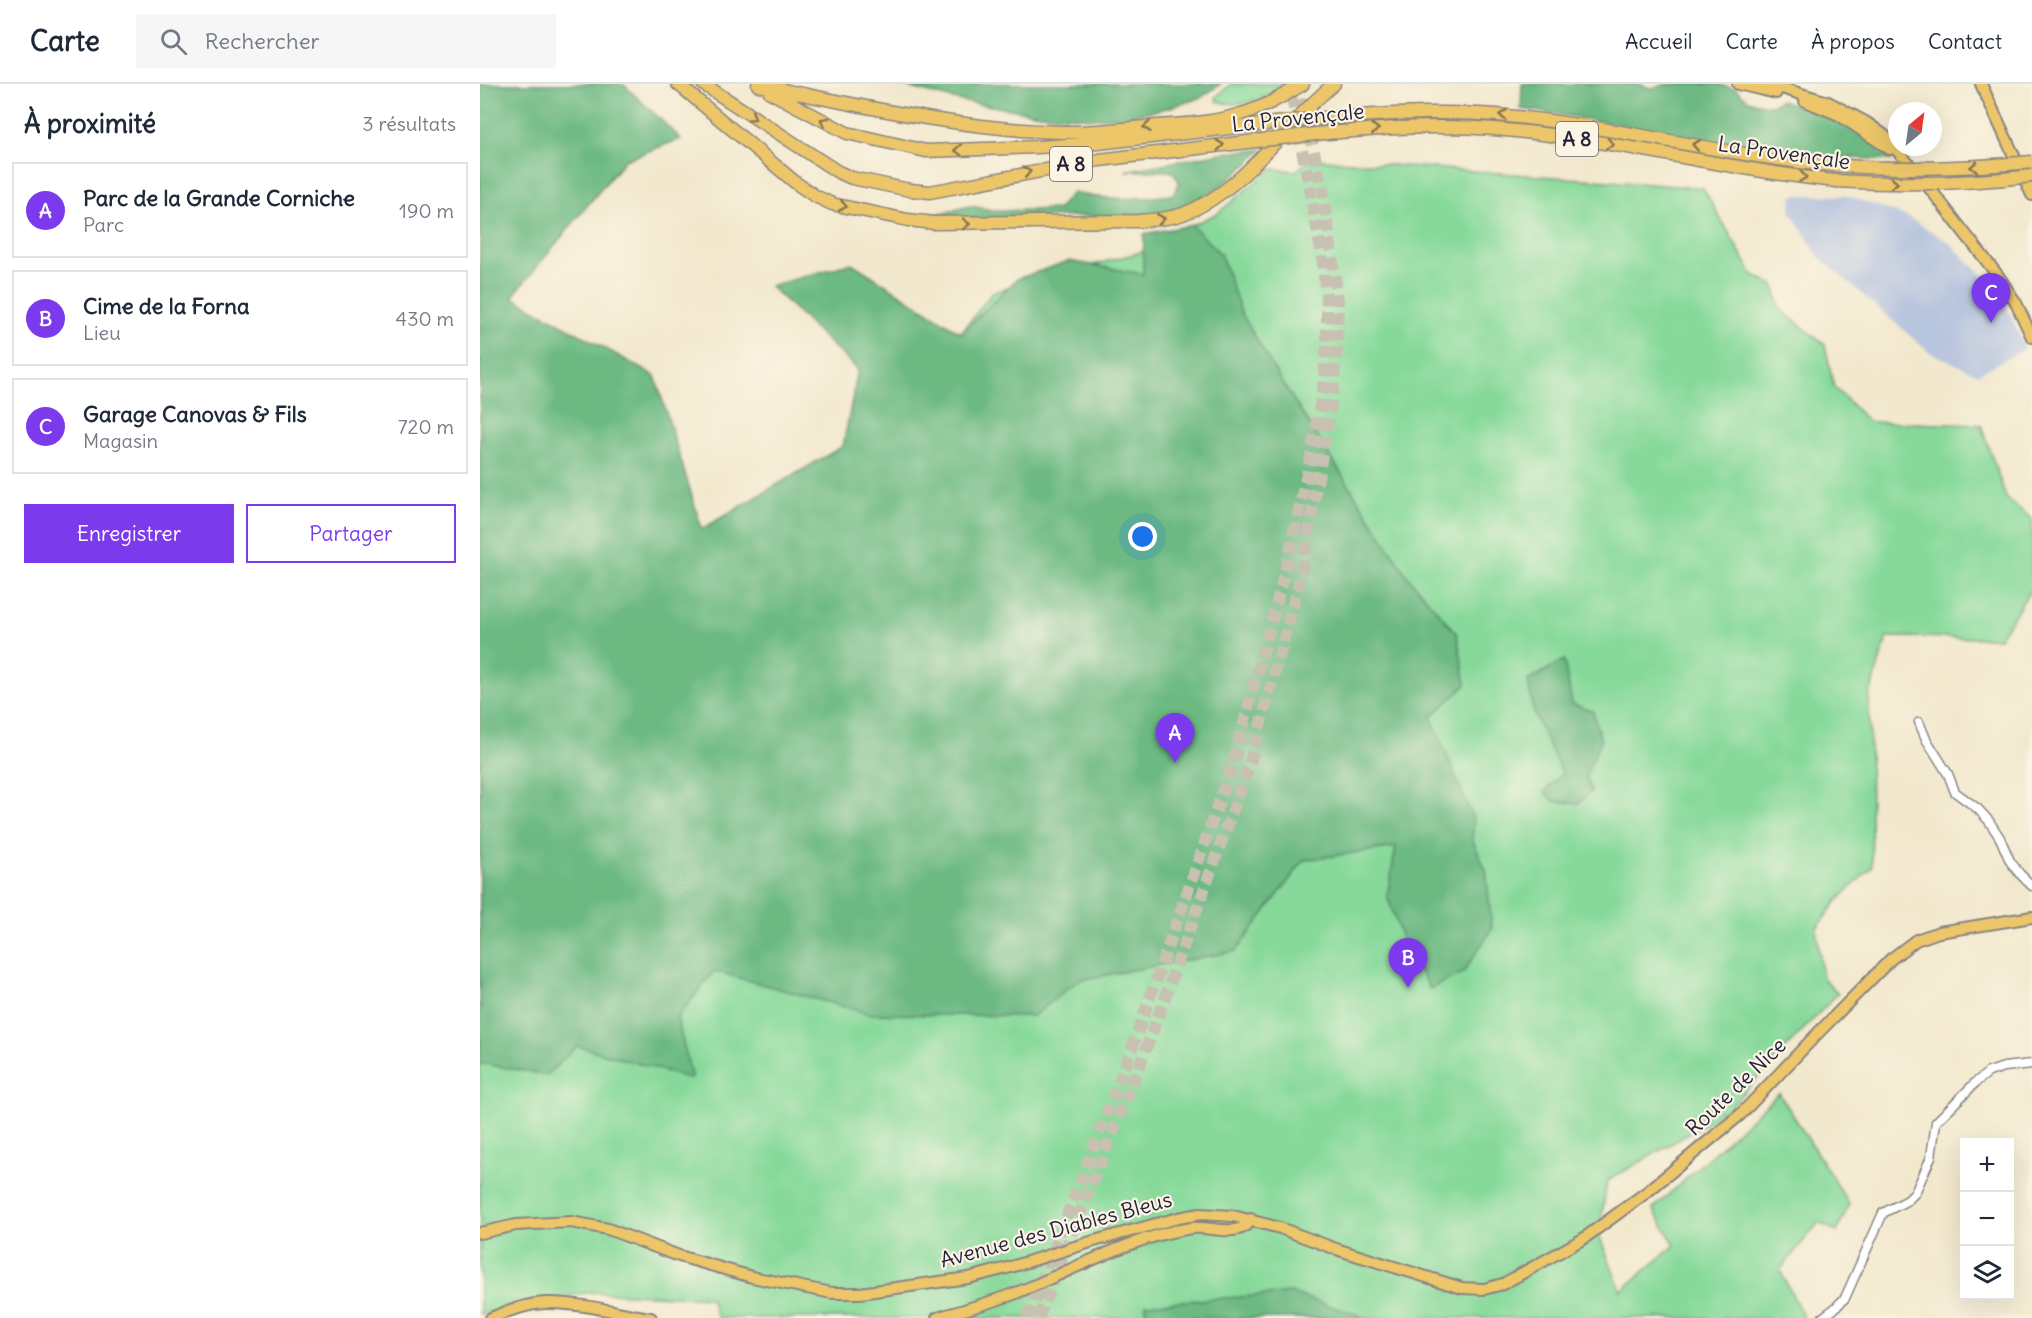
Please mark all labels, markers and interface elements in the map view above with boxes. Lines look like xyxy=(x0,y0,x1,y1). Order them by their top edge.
search box xyxy=(136,14,556,68)
text: Carte xyxy=(30,23,100,59)
icon: search xyxy=(157,25,190,58)
text: Rechercher xyxy=(205,27,320,55)
text: Accueil xyxy=(1625,28,1693,55)
text: Carte xyxy=(1726,28,1778,55)
text: À propos xyxy=(1811,28,1895,55)
text: Contact xyxy=(1928,28,2002,55)
street label: La Provençale xyxy=(1230,97,1366,138)
north arrow xyxy=(1888,102,1942,156)
text: À proximité xyxy=(24,107,156,140)
one-way arrow xyxy=(746,109,756,121)
one-way arrow xyxy=(1498,109,1507,122)
text: 3 résultats xyxy=(362,111,456,136)
one-way arrow xyxy=(820,117,831,128)
one-way arrow xyxy=(1143,120,1152,133)
road number: A 8 xyxy=(1556,122,1598,156)
one-way arrow xyxy=(1370,123,1379,136)
street label: La Provençale xyxy=(1716,130,1852,175)
one-way arrow xyxy=(1605,137,1615,150)
one-way arrow xyxy=(1691,139,1701,152)
one-way arrow xyxy=(1215,140,1225,152)
one-way arrow xyxy=(953,144,962,157)
road number: A 8 xyxy=(1050,147,1092,181)
one-way arrow xyxy=(1969,160,1978,173)
one-way arrow xyxy=(1022,166,1032,179)
one-way arrow xyxy=(1798,171,1807,183)
one-way arrow xyxy=(1890,177,1899,190)
text: Parc de la Grande Corniche xyxy=(83,184,355,212)
text: A xyxy=(39,198,52,223)
text: 190 m xyxy=(399,198,454,223)
one-way arrow xyxy=(837,199,847,212)
text: Parc xyxy=(83,212,124,237)
one-way arrow xyxy=(1156,213,1166,225)
one-way arrow xyxy=(962,218,971,230)
pin: C xyxy=(1972,274,2010,323)
text: Cime de la Forna xyxy=(83,292,250,320)
text: B xyxy=(39,306,52,331)
text: 430 m xyxy=(396,306,454,331)
text: Lieu xyxy=(83,320,121,345)
text: Garage Canovas & Fils xyxy=(83,400,307,428)
text: C xyxy=(39,414,52,439)
text: 720 m xyxy=(398,414,454,439)
text: Magasin xyxy=(83,428,158,453)
button: Enregistrer xyxy=(24,504,234,563)
button: Partager xyxy=(246,504,456,563)
your location xyxy=(1128,522,1157,551)
pin: A xyxy=(1156,714,1194,763)
pin: B xyxy=(1388,938,1428,988)
street label: Route de Nice xyxy=(1680,1032,1792,1141)
map controls xyxy=(1960,1138,2014,1300)
button: + xyxy=(1960,1138,2014,1192)
street label: Avenue des Diables Bleus xyxy=(937,1186,1175,1273)
button: − xyxy=(1960,1192,2014,1246)
button: layers xyxy=(1960,1246,2014,1300)

